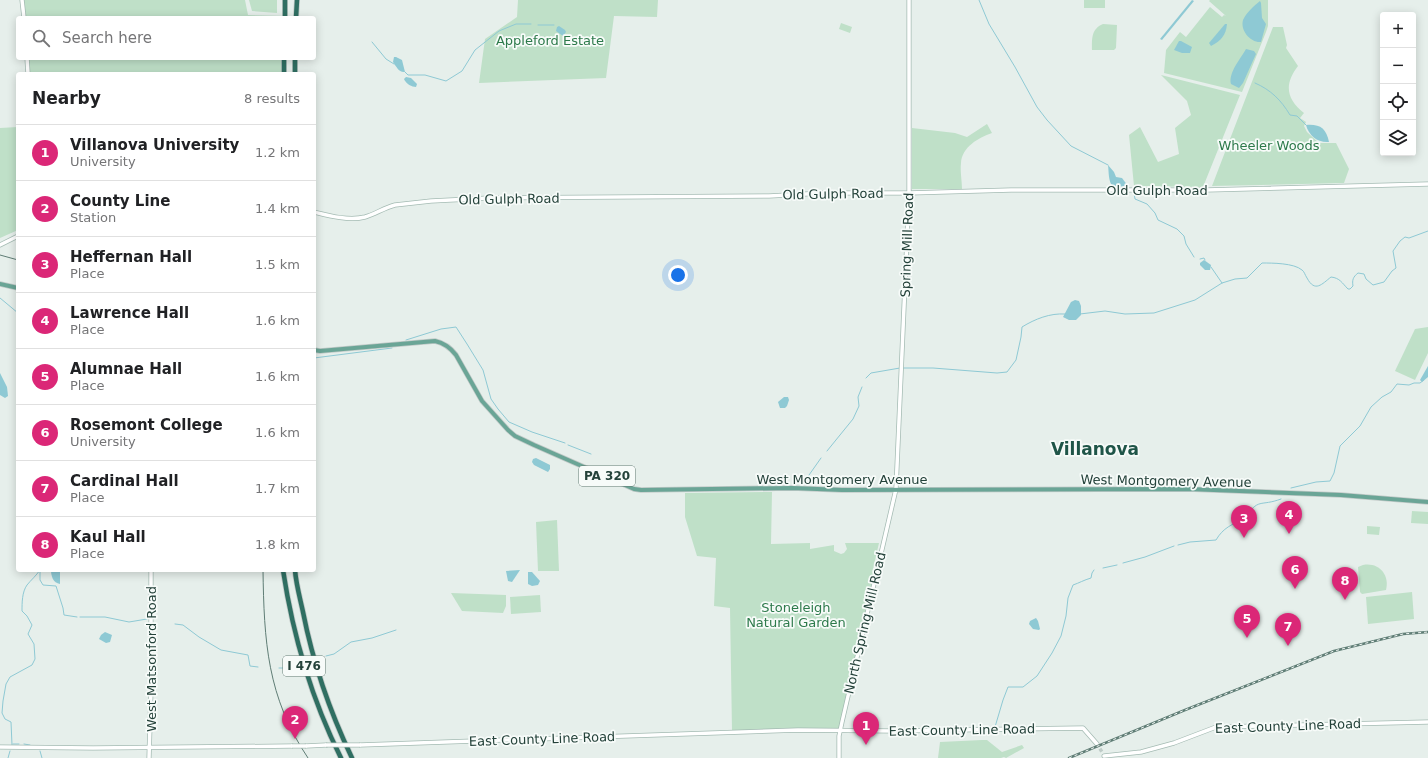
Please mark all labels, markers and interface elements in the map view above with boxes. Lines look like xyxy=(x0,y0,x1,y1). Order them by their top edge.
map controls xyxy=(1380,12,1416,156)
button: + xyxy=(1380,12,1416,48)
search box xyxy=(16,16,316,60)
icon: search xyxy=(30,27,52,49)
text: Search here xyxy=(62,29,152,47)
park label: Appleford Estate xyxy=(496,33,604,48)
button: − xyxy=(1380,48,1416,84)
button: locate xyxy=(1380,84,1416,120)
text: Nearby xyxy=(32,88,101,108)
text: 8 results xyxy=(244,91,300,106)
button: layers xyxy=(1380,120,1416,156)
text: Villanova University xyxy=(70,136,239,154)
park label: Wheeler Woods xyxy=(1218,138,1320,153)
text: 1 xyxy=(40,145,50,160)
text: 1.2 km xyxy=(255,145,300,160)
text: University xyxy=(70,154,136,169)
street label: Old Gulph Road xyxy=(1106,183,1208,198)
street label: Old Gulph Road xyxy=(782,186,884,202)
street label: Old Gulph Road xyxy=(458,191,560,207)
text: County Line xyxy=(70,192,170,210)
street label: Spring Mill Road xyxy=(898,192,916,298)
text: 2 xyxy=(40,201,50,216)
text: 1.4 km xyxy=(255,201,300,216)
text: Station xyxy=(70,210,116,225)
text: Heffernan Hall xyxy=(70,248,192,266)
text: 3 xyxy=(40,257,50,272)
text: 1.5 km xyxy=(255,257,300,272)
your location xyxy=(668,265,688,285)
text: Place xyxy=(70,266,105,281)
text: Lawrence Hall xyxy=(70,304,189,322)
text: 4 xyxy=(40,313,50,328)
text: 1.6 km xyxy=(255,313,300,328)
text: Place xyxy=(70,322,105,337)
text: Alumnae Hall xyxy=(70,360,182,378)
text: 5 xyxy=(40,369,50,384)
text: 1.6 km xyxy=(255,369,300,384)
text: Place xyxy=(70,378,105,393)
text: Rosemont College xyxy=(70,416,223,434)
text: 6 xyxy=(40,425,50,440)
text: 1.6 km xyxy=(255,425,300,440)
text: University xyxy=(70,434,136,449)
district label: Villanova xyxy=(1051,439,1139,459)
road number: PA 320 xyxy=(579,466,635,486)
text: Cardinal Hall xyxy=(70,472,179,490)
street label: West Montgomery Avenue xyxy=(757,472,927,487)
street label: West Montgomery Avenue xyxy=(1080,472,1252,490)
text: 7 xyxy=(40,481,50,496)
text: 1.7 km xyxy=(255,481,300,496)
text: Place xyxy=(70,490,105,505)
pin: 4 xyxy=(1276,501,1302,534)
pin: 3 xyxy=(1231,505,1257,538)
text: Kaul Hall xyxy=(70,528,146,546)
text: 8 xyxy=(40,537,50,552)
text: 1.8 km xyxy=(255,537,300,552)
text: Place xyxy=(70,546,105,561)
street label: North Spring Mill Road xyxy=(841,550,889,696)
pin: 6 xyxy=(1282,556,1308,589)
pin: 8 xyxy=(1332,567,1358,600)
street label: West Matsonford Road xyxy=(144,586,159,732)
park label: Stoneleigh Natural Garden xyxy=(746,600,846,630)
pin: 5 xyxy=(1234,605,1260,638)
pin: 7 xyxy=(1275,613,1301,646)
road number: I 476 xyxy=(283,656,325,676)
pin: 2 xyxy=(282,706,308,739)
pin: 1 xyxy=(853,712,879,745)
street label: East County Line Road xyxy=(1215,716,1361,736)
street label: East County Line Road xyxy=(889,721,1035,739)
street label: East County Line Road xyxy=(469,729,615,749)

